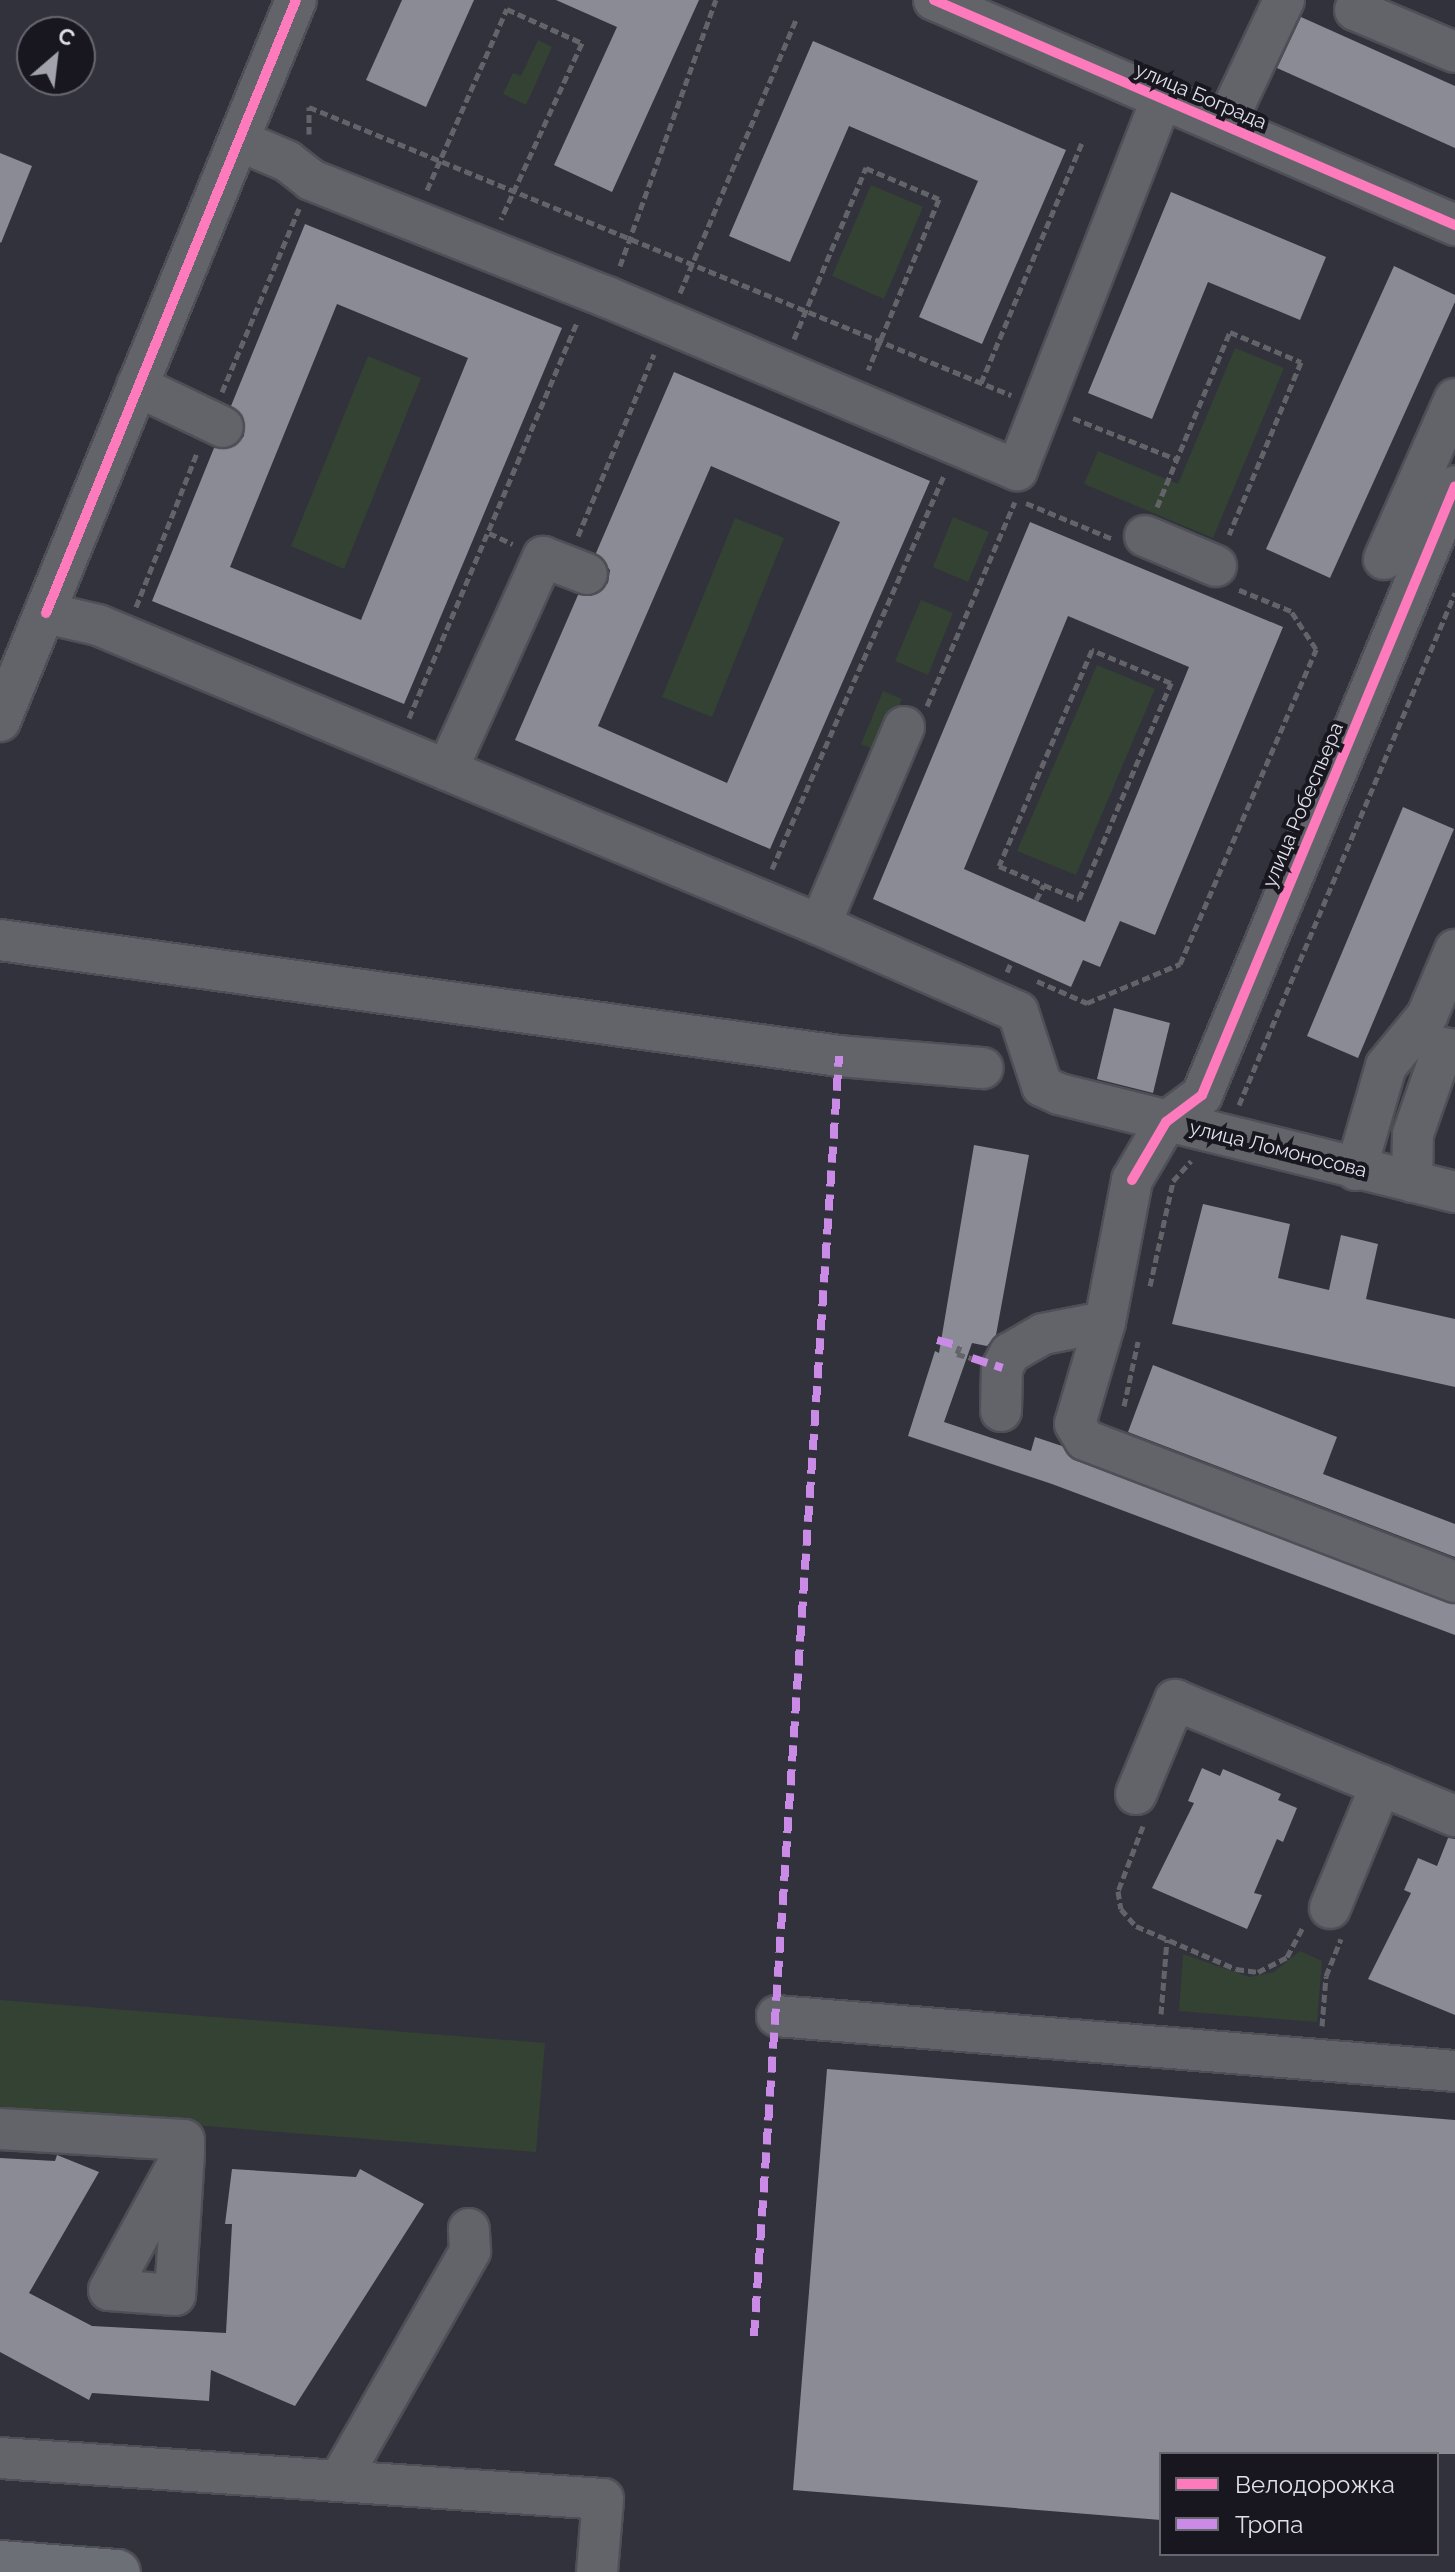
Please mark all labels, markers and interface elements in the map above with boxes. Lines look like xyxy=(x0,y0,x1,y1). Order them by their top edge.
north arrow xyxy=(16,16,96,96)
text: С xyxy=(54,22,79,52)
street label: улица Бограда xyxy=(1132,58,1270,134)
street label: улица Робеспьера xyxy=(1257,719,1349,891)
street label: улица Ломоносова xyxy=(1187,1115,1369,1183)
legend xyxy=(1159,2452,1439,2556)
text: Велодорожка xyxy=(1235,2470,1395,2499)
text: Тропа xyxy=(1235,2510,1303,2539)

